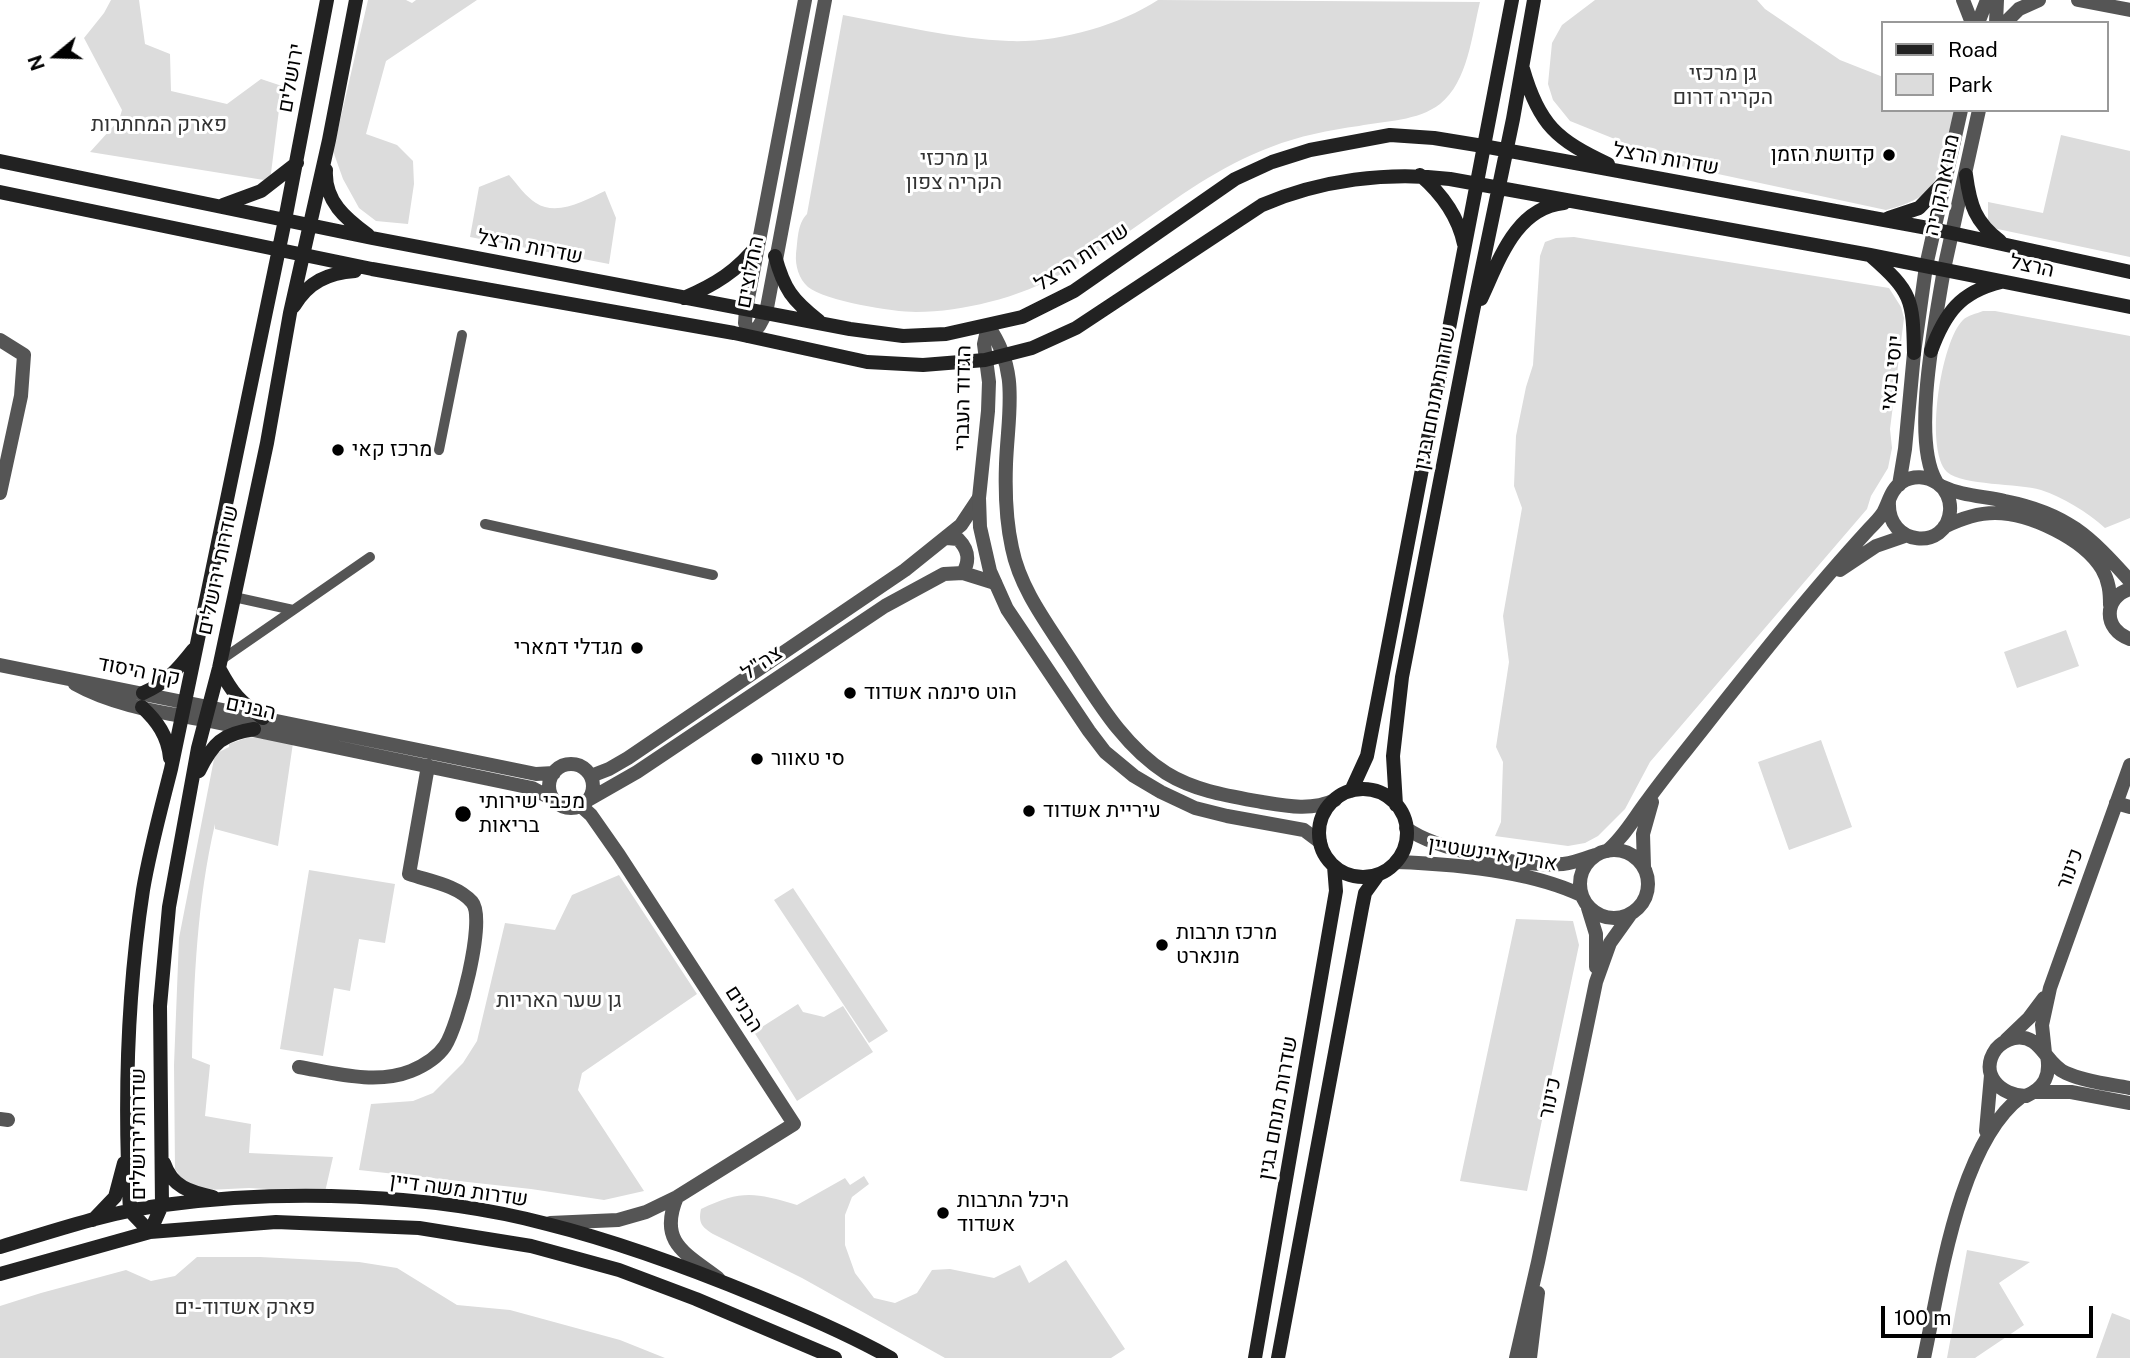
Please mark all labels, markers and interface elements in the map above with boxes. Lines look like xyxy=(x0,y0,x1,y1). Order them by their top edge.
north arrow xyxy=(21,21,91,91)
legend xyxy=(1882,21,2109,112)
text: Road xyxy=(1948,37,1998,62)
street label: ירושלים xyxy=(273,41,309,115)
text: N xyxy=(23,52,49,73)
park label: גן מרכזי הקריה דרום xyxy=(1673,61,1773,111)
text: Park xyxy=(1948,72,1993,97)
park label: פארק המחתרות xyxy=(91,112,227,138)
street label: מבוא הקריה xyxy=(1919,132,1965,238)
street label: שדרות הרצל xyxy=(1611,137,1721,181)
place label: קדושת הזמן xyxy=(1771,142,1875,168)
park label: גן מרכזי הקריה צפון xyxy=(906,146,1002,196)
marker: קדושת הזמן xyxy=(1881,147,1897,163)
street label: שדרות הרצל xyxy=(1030,217,1134,297)
street label: שדרות הרצל xyxy=(475,224,585,270)
street label: החלוצים xyxy=(731,234,769,310)
street label: הרצל xyxy=(2007,249,2057,283)
street label: שדרות מנחם בגין xyxy=(1409,324,1461,472)
street label: יוסי בנאי xyxy=(1876,334,1908,412)
street label: הגדוד העברי xyxy=(949,345,977,451)
place label: מרכז קאי xyxy=(352,437,432,463)
marker: מרכז קאי xyxy=(330,442,346,458)
street label: שדרות ירושלים xyxy=(192,503,244,637)
place label: מגדלי דמארי xyxy=(514,635,623,661)
marker: מגדלי דמארי xyxy=(629,640,645,656)
street label: צה"ל xyxy=(737,640,787,686)
street label: קרן היסוד xyxy=(96,651,182,691)
place label: הוט סינמה אשדוד xyxy=(864,680,1017,706)
marker: הוט סינמה אשדוד xyxy=(842,685,858,701)
street label: הבנים xyxy=(224,690,278,726)
place label: סי טאוור xyxy=(771,746,845,772)
marker: סי טאוור xyxy=(749,751,765,767)
place label: מכבי שירותי בריאות xyxy=(479,789,585,839)
place label: עיריית אשדוד xyxy=(1043,798,1161,824)
marker: עיריית אשדוד xyxy=(1021,803,1037,819)
marker: מכבי שירותי בריאות xyxy=(453,804,473,824)
street label: אריק איינשטיין xyxy=(1427,831,1559,877)
street label: כינור xyxy=(2051,845,2089,893)
place label: מרכז תרבות מונארט xyxy=(1176,920,1277,970)
marker: מרכז תרבות מונארט xyxy=(1154,937,1170,953)
street label: הבנים xyxy=(720,981,768,1037)
park label: גן שער האריות xyxy=(496,988,622,1014)
street label: שדרות מנחם בגין xyxy=(1253,1034,1303,1182)
street label: שדרות ירושלים xyxy=(126,1068,152,1200)
street label: כינור xyxy=(1533,1075,1567,1121)
street label: שדרות משה דיין xyxy=(388,1168,530,1212)
place label: היכל התרבות אשדוד xyxy=(957,1188,1069,1238)
marker: היכל התרבות אשדוד xyxy=(935,1205,951,1221)
scale bar xyxy=(1885,1292,2097,1336)
park label: פארק אשדוד-ים xyxy=(175,1295,315,1321)
text: 100 m xyxy=(1894,1305,1951,1330)

